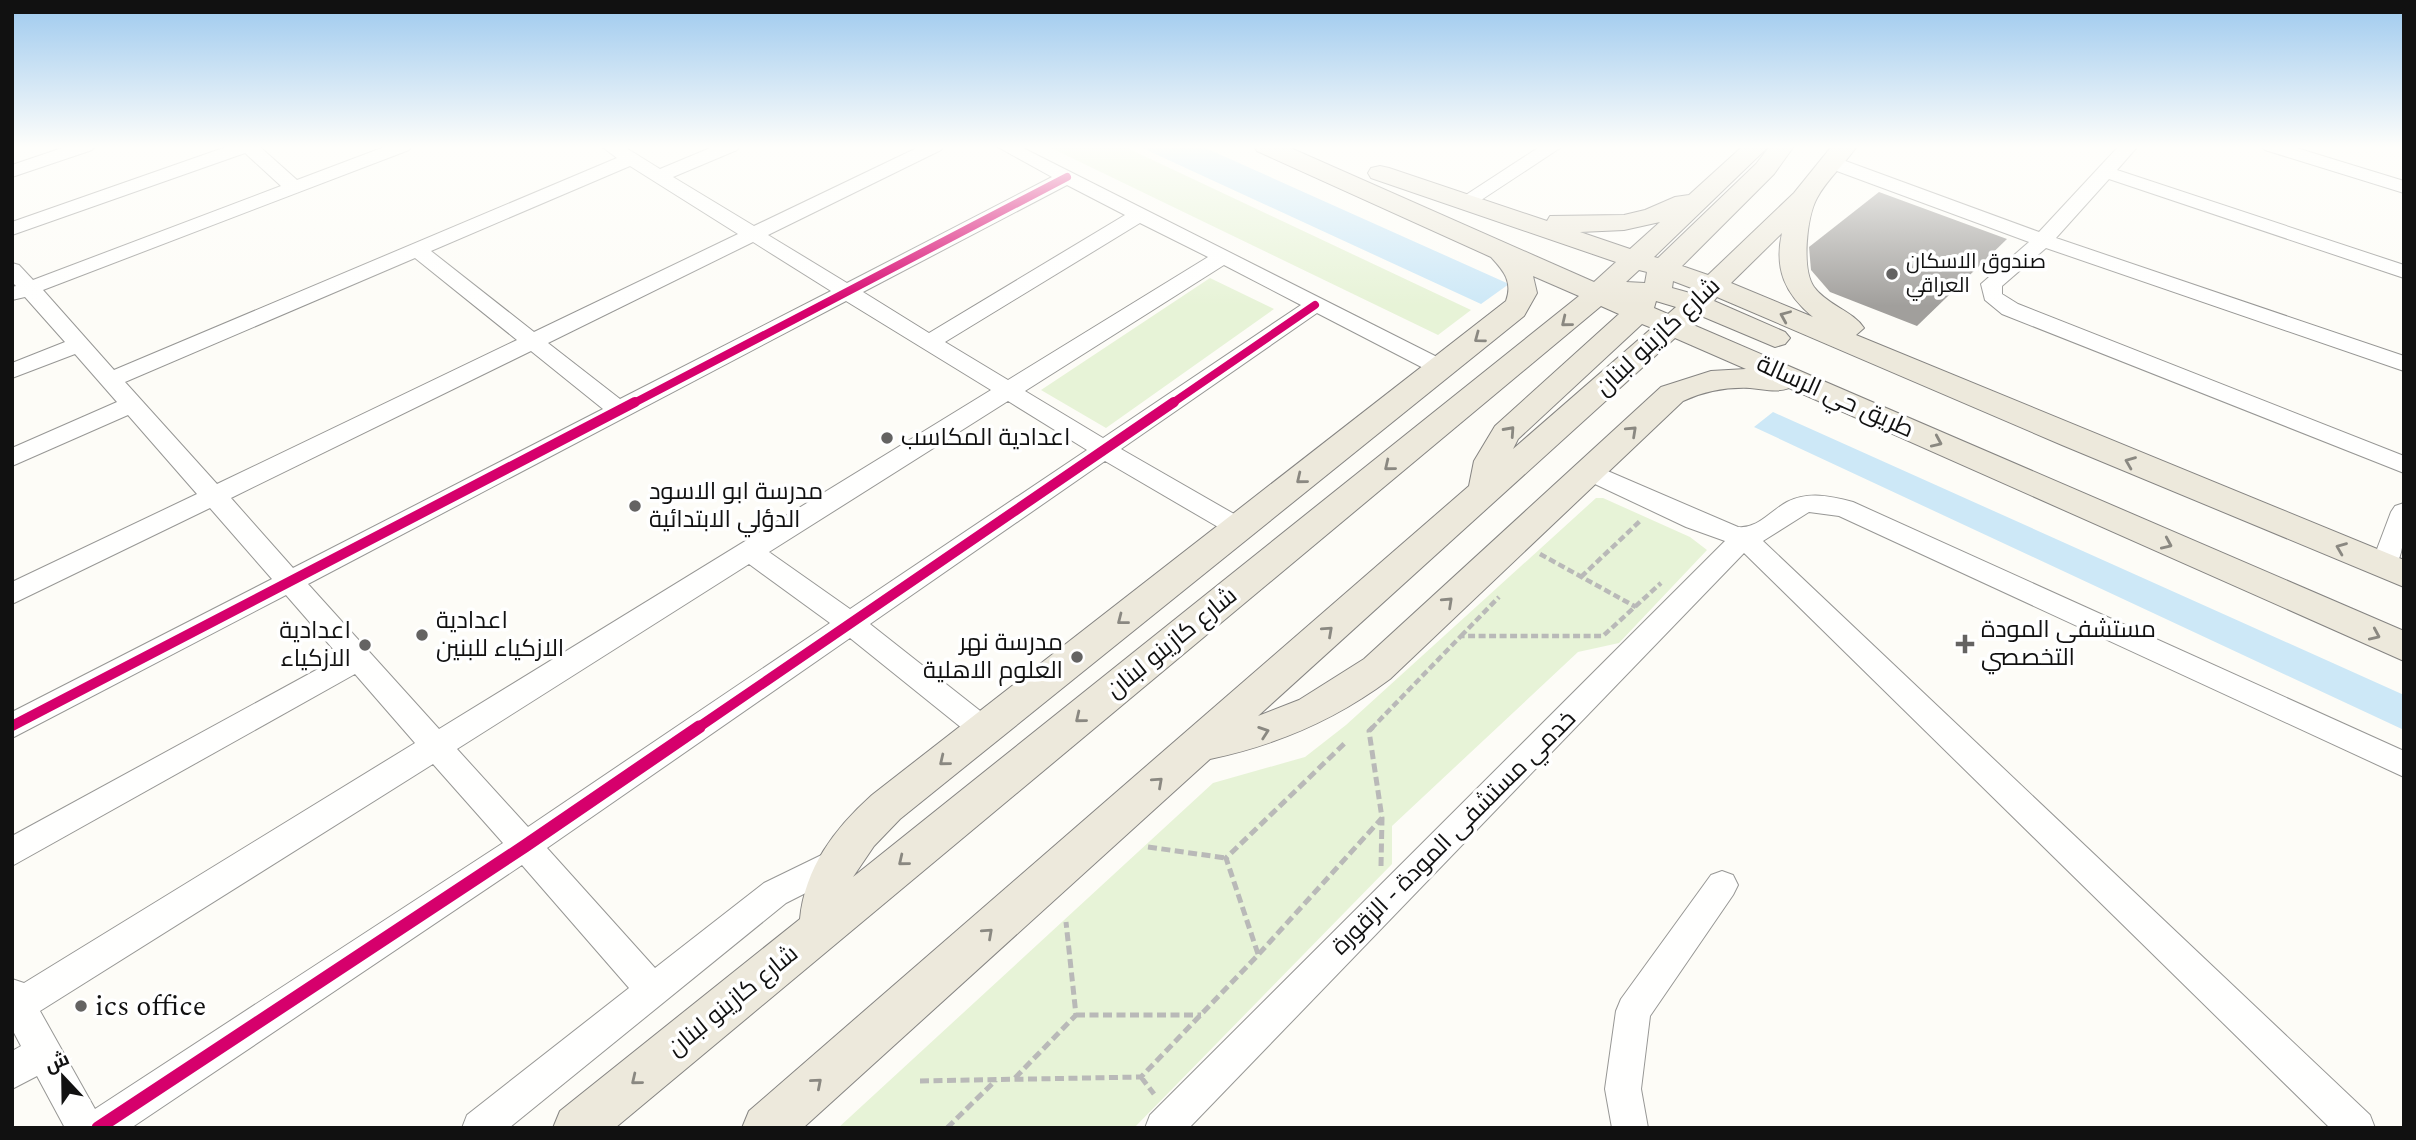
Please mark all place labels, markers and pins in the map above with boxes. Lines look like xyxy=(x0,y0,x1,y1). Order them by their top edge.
place label: صندوق الاسكان العراقي xyxy=(1906,246,2046,302)
marker: صندوق الاسكان العراقي xyxy=(1884,266,1900,282)
place label: اعدادية المكاسب xyxy=(901,420,1070,456)
marker: اعدادية المكاسب xyxy=(879,430,895,446)
place label: مدرسة ابو الاسود الدؤلي الابتدائية xyxy=(649,474,823,538)
marker: مدرسة ابو الاسود الدؤلي الابتدائية xyxy=(627,498,643,514)
place label: اعدادية الازكياء للبنين xyxy=(436,603,564,667)
place label: مستشفى المودة التخصصي xyxy=(1981,612,2156,676)
place label: اعدادية الازكياء xyxy=(279,613,351,677)
place label: مدرسة نهر العلوم الاهلية xyxy=(923,625,1063,689)
marker: اعدادية الازكياء للبنين xyxy=(414,627,430,643)
marker: مستشفى المودة التخصصي xyxy=(1955,634,1975,654)
marker: اعدادية الازكياء xyxy=(357,637,373,653)
marker: مدرسة نهر العلوم الاهلية xyxy=(1069,649,1085,665)
place label: ics office xyxy=(95,985,206,1028)
marker: ics office xyxy=(73,998,89,1014)

